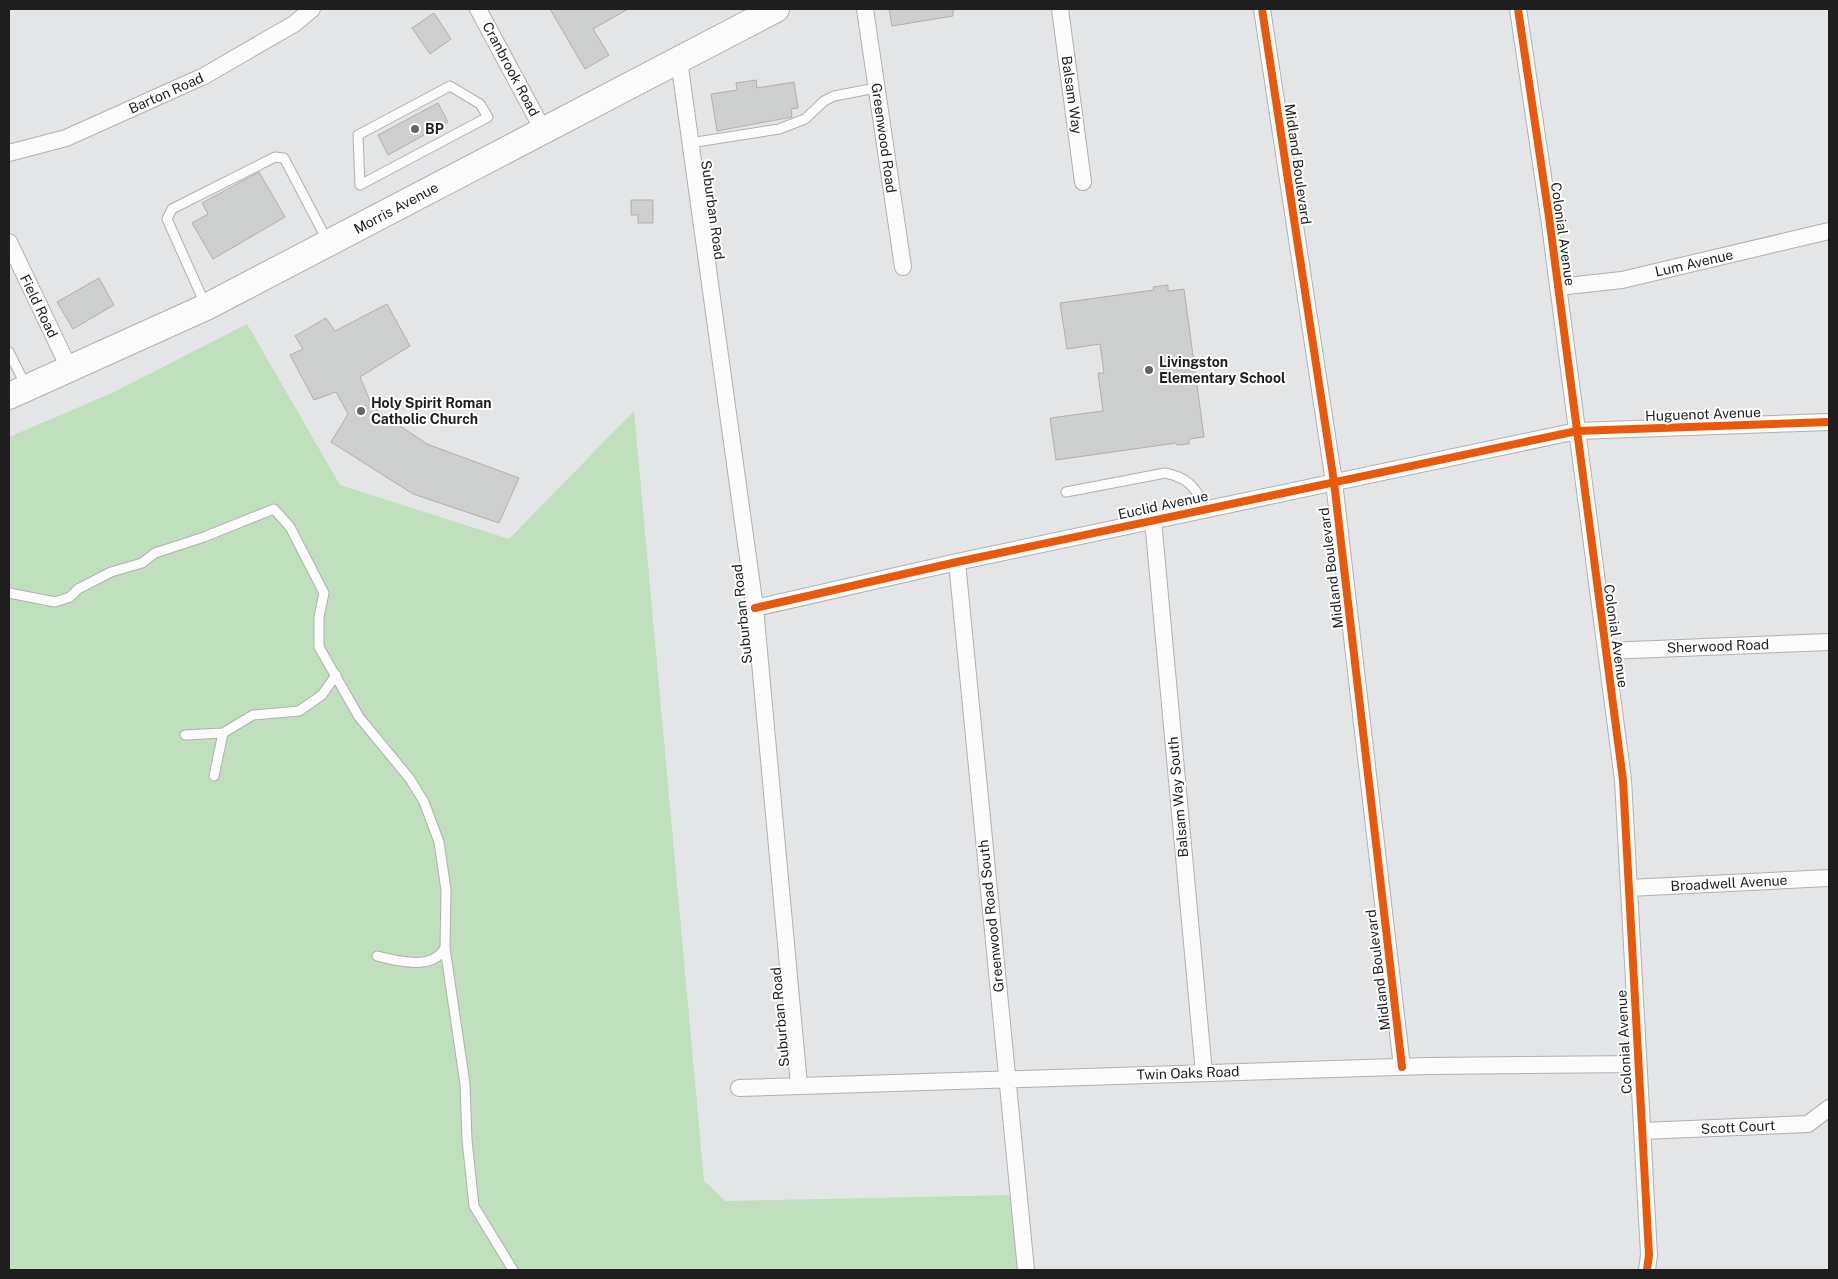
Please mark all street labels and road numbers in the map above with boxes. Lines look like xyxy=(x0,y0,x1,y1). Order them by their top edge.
street label: Cranbrook Road xyxy=(479,19,543,119)
street label: Balsam Way xyxy=(1059,55,1085,136)
street label: Barton Road xyxy=(126,69,206,117)
street label: Greenwood Road xyxy=(868,82,900,194)
street label: Midland Boulevard xyxy=(1282,103,1314,225)
street label: Suburban Road xyxy=(698,159,728,261)
street label: Morris Avenue xyxy=(351,179,441,237)
street label: Colonial Avenue xyxy=(1548,181,1578,287)
street label: Lum Avenue xyxy=(1653,246,1735,280)
street label: Field Road xyxy=(17,272,61,340)
street label: Huguenot Avenue xyxy=(1645,404,1761,424)
street label: Euclid Avenue xyxy=(1116,488,1210,522)
street label: Midland Boulevard xyxy=(1316,507,1346,629)
street label: Suburban Road xyxy=(729,563,755,665)
street label: Colonial Avenue xyxy=(1601,583,1631,689)
street label: Sherwood Road xyxy=(1666,636,1770,656)
street label: Balsam Way South xyxy=(1165,736,1191,858)
street label: Greenwood Road South xyxy=(975,839,1007,993)
street label: Broadwell Avenue xyxy=(1670,872,1788,894)
street label: Midland Boulevard xyxy=(1363,909,1393,1031)
street label: Suburban Road xyxy=(768,966,792,1068)
street label: Colonial Avenue xyxy=(1613,989,1635,1095)
street label: Twin Oaks Road xyxy=(1136,1063,1240,1083)
street label: Scott Court xyxy=(1700,1117,1776,1137)

